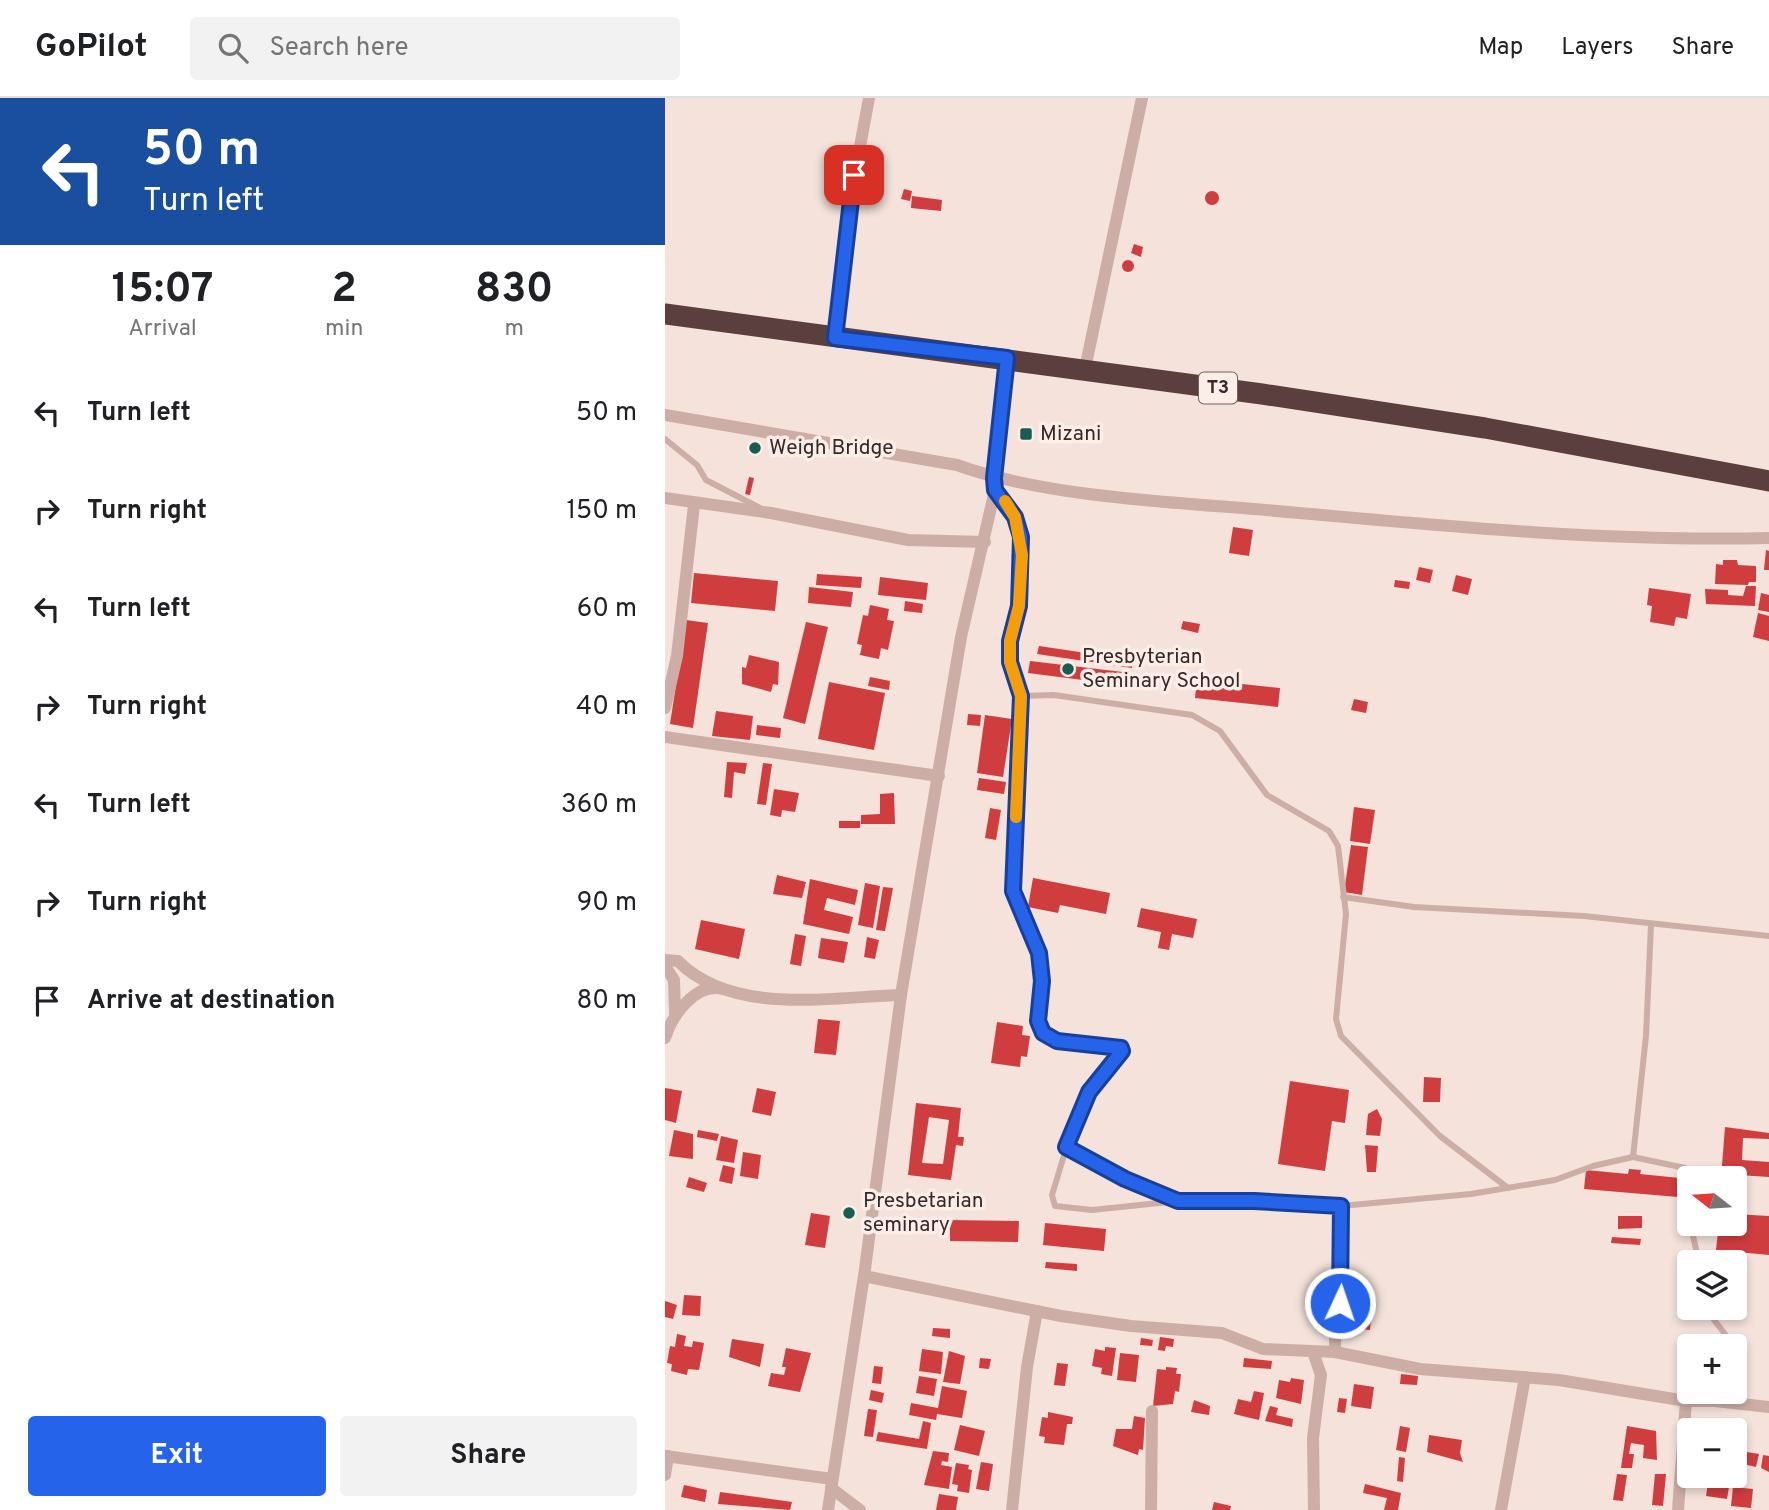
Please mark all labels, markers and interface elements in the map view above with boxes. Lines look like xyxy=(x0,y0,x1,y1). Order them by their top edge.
search box xyxy=(190,17,680,80)
text: GoPilot xyxy=(35,27,148,69)
icon: search xyxy=(214,29,252,67)
text: Search here xyxy=(270,32,408,65)
text: Map xyxy=(1478,33,1523,63)
text: Layers xyxy=(1561,33,1633,63)
text: Share xyxy=(1671,33,1734,63)
text: 50 m xyxy=(143,121,260,183)
icon: left xyxy=(28,126,119,217)
pin xyxy=(824,145,884,205)
icon: arrive xyxy=(835,156,873,194)
text: Turn left xyxy=(143,182,264,222)
text: 15:07 xyxy=(112,264,214,317)
text: 2 xyxy=(331,264,357,317)
text: 830 xyxy=(475,264,553,317)
text: Arrival xyxy=(128,315,197,344)
text: min xyxy=(325,315,363,344)
text: m xyxy=(504,315,524,344)
road number: T3 xyxy=(1199,372,1237,404)
icon: left xyxy=(28,394,66,432)
text: Turn left xyxy=(87,397,191,430)
text: 50 m xyxy=(576,397,637,430)
place label: Mizani xyxy=(1040,421,1101,448)
marker: Mizani xyxy=(1018,426,1034,442)
place label: Weigh Bridge xyxy=(769,435,893,462)
marker: Weigh Bridge xyxy=(747,440,763,456)
icon: right xyxy=(28,492,66,530)
text: Turn right xyxy=(87,495,207,528)
text: 150 m xyxy=(566,495,637,528)
icon: left xyxy=(28,590,66,628)
text: Turn left xyxy=(87,593,191,626)
text: 60 m xyxy=(577,593,637,626)
place label: Presbyterian Seminary School xyxy=(1082,644,1241,695)
marker: Presbyterian Seminary School xyxy=(1060,661,1076,677)
icon: right xyxy=(28,688,66,726)
text: Turn right xyxy=(87,691,207,724)
text: 40 m xyxy=(576,691,637,724)
icon: left xyxy=(28,786,66,824)
text: Turn left xyxy=(87,789,191,822)
text: 360 m xyxy=(561,789,637,822)
icon: right xyxy=(28,884,66,922)
text: Turn right xyxy=(87,887,207,920)
text: 90 m xyxy=(577,887,637,920)
icon: arrive xyxy=(28,982,66,1020)
text: Arrive at destination xyxy=(87,985,335,1018)
text: 80 m xyxy=(577,985,637,1018)
north arrow xyxy=(1677,1166,1747,1236)
map controls xyxy=(1677,1166,1747,1488)
place label: Presbetarian seminary xyxy=(863,1188,984,1239)
marker: Presbetarian seminary xyxy=(841,1205,857,1221)
button: layers xyxy=(1677,1250,1747,1320)
position arrow xyxy=(1303,1266,1377,1340)
button: + xyxy=(1677,1334,1747,1404)
button: Exit xyxy=(28,1416,326,1496)
button: Share xyxy=(340,1416,637,1496)
button: − xyxy=(1677,1418,1747,1488)

